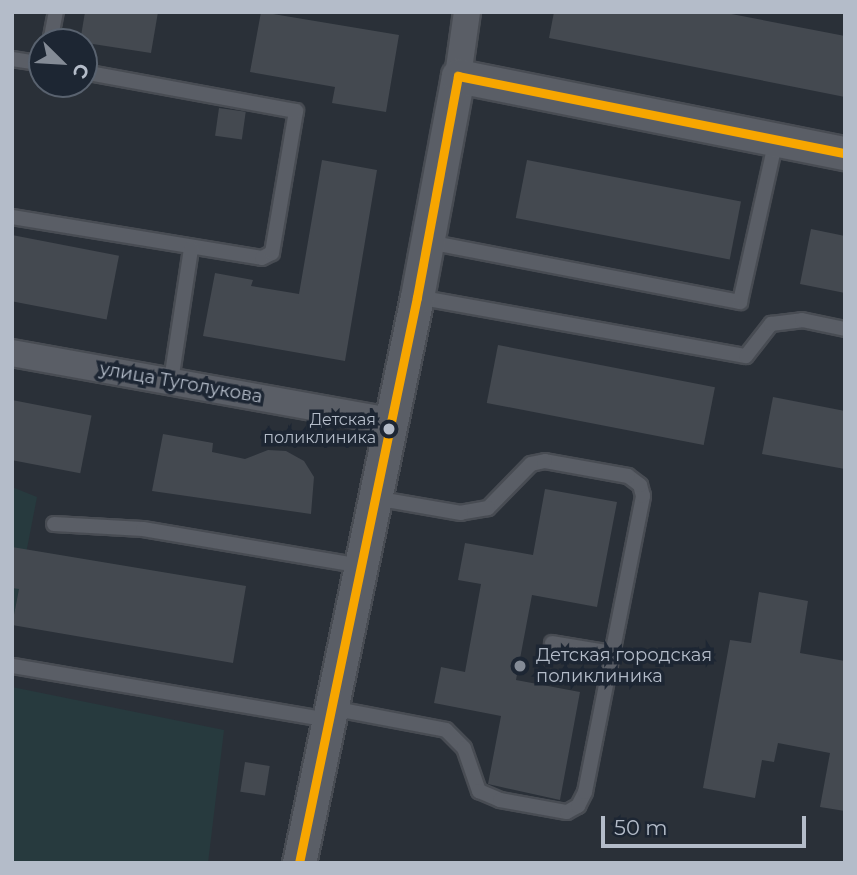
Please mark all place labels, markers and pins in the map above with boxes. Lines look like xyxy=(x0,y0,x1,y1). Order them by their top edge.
place label: Детская поликлиника xyxy=(263,410,376,448)
marker: Детская поликлиника xyxy=(382,422,396,436)
place label: Детская городская поликлиника xyxy=(536,645,712,688)
marker: Детская городская поликлиника xyxy=(510,656,530,676)

